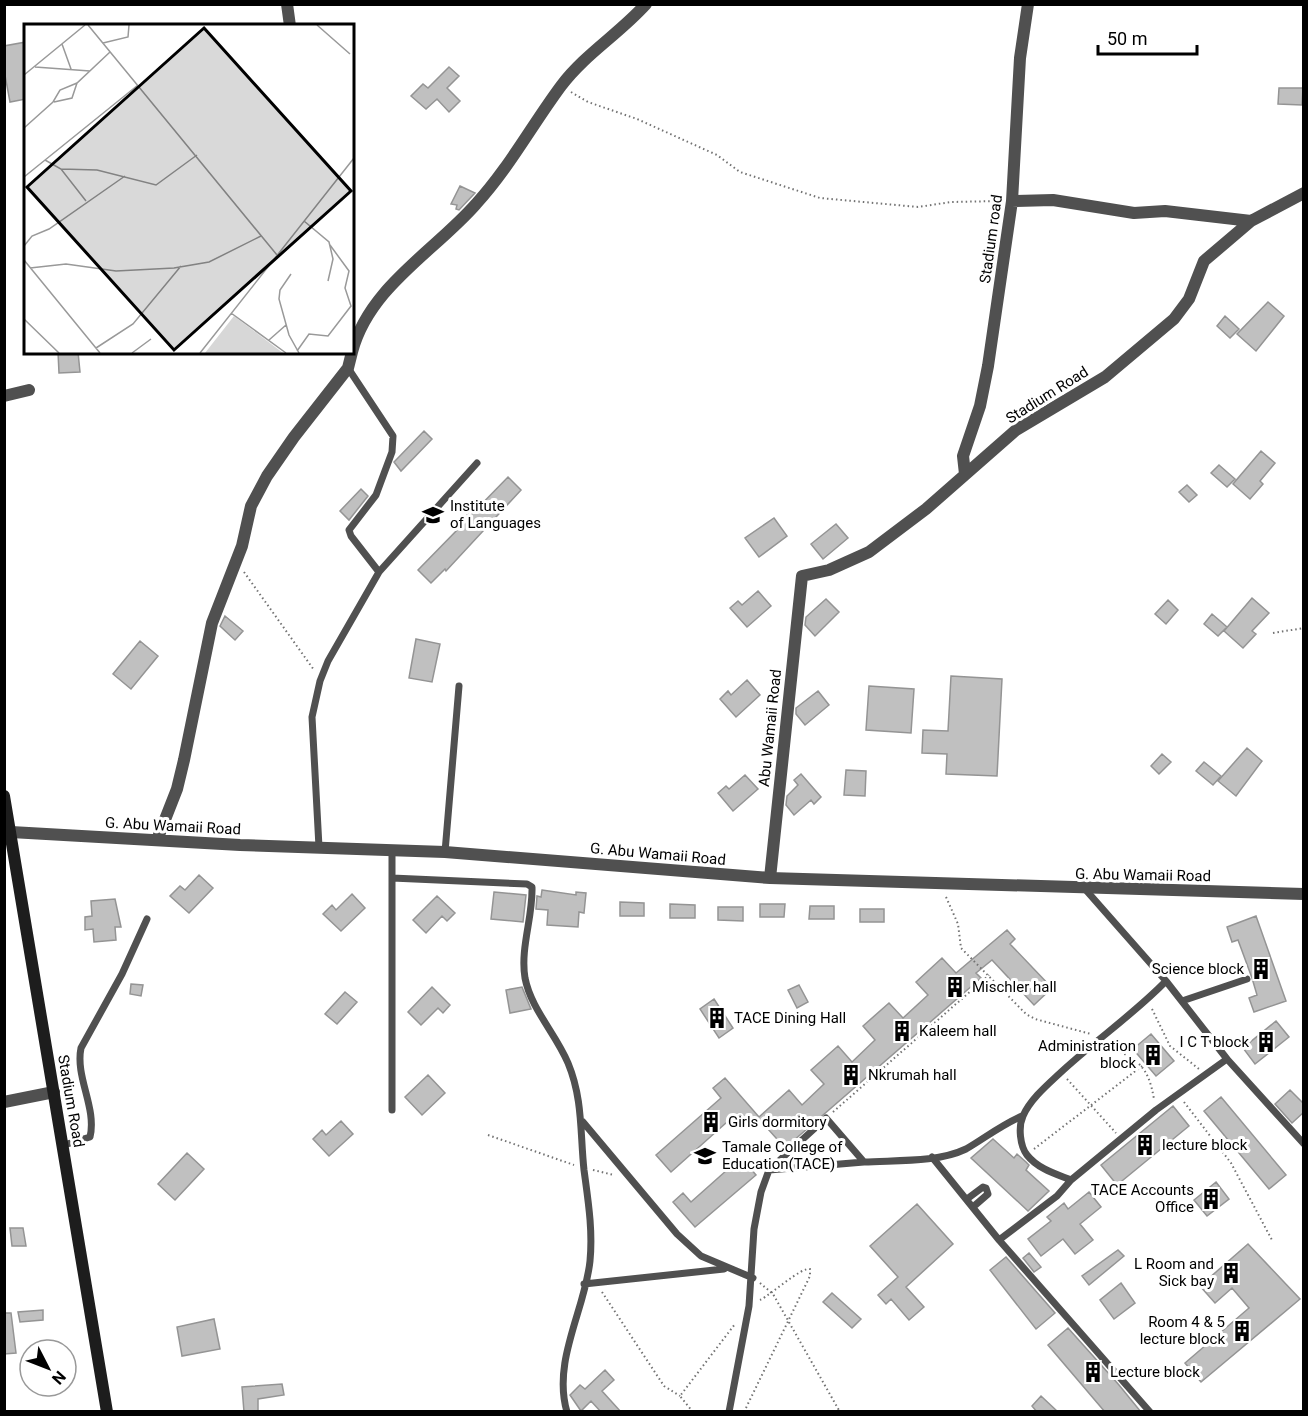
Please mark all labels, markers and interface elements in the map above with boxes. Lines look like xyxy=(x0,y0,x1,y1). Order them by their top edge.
scale bar xyxy=(1098,18,1197,56)
inset map xyxy=(24,24,354,354)
text: 50 m xyxy=(1107,28,1147,49)
street label: Stadium road xyxy=(976,194,1006,284)
street label: Stadium Road xyxy=(1003,363,1091,427)
place label: Institute of Languages xyxy=(450,497,541,532)
school or university icon: Institute of Languages xyxy=(421,503,445,527)
street label: Abu Wamaii Road xyxy=(755,668,785,788)
street label: G. Abu Wamaii Road xyxy=(105,813,241,839)
street label: G. Abu Wamaii Road xyxy=(589,839,727,869)
street label: G. Abu Wamaii Road xyxy=(1075,865,1211,885)
building icon: Science block xyxy=(1249,957,1273,981)
place label: Science block xyxy=(1152,960,1244,978)
building icon: Mischler hall xyxy=(943,975,967,999)
place label: Mischler hall xyxy=(972,978,1057,996)
building icon: TACE Dining Hall xyxy=(705,1006,729,1030)
place label: TACE Dining Hall xyxy=(734,1009,846,1027)
building icon: Kaleem hall xyxy=(890,1019,914,1043)
place label: Kaleem hall xyxy=(919,1022,997,1040)
building icon: I C T block xyxy=(1254,1030,1278,1054)
place label: I C T block xyxy=(1180,1033,1249,1051)
place label: Administration block xyxy=(1038,1037,1136,1072)
building icon: Administration block xyxy=(1141,1043,1165,1067)
street label: Stadium Road xyxy=(54,1053,88,1149)
building icon: Nkrumah hall xyxy=(839,1063,863,1087)
place label: Nkrumah hall xyxy=(868,1066,957,1084)
building icon: Girls dormitory xyxy=(699,1110,723,1134)
place label: Girls dormitory xyxy=(728,1113,827,1131)
building icon: lecture block xyxy=(1133,1133,1157,1157)
place label: lecture block xyxy=(1162,1136,1248,1154)
place label: Tamale College of Education(TACE) xyxy=(722,1138,843,1173)
school or university icon: Tamale College of Education(TACE) xyxy=(693,1144,717,1168)
place label: TACE Accounts Office xyxy=(1091,1181,1194,1216)
building icon: TACE Accounts Office xyxy=(1199,1187,1223,1211)
place label: L Room and Sick bay xyxy=(1134,1255,1214,1290)
building icon: L Room and Sick bay xyxy=(1219,1261,1243,1285)
place label: Room 4 & 5 lecture block xyxy=(1140,1313,1225,1348)
building icon: Room 4 & 5 lecture block xyxy=(1230,1319,1254,1343)
north arrow xyxy=(18,1338,78,1398)
building icon: Lecture block xyxy=(1081,1360,1105,1384)
place label: Lecture block xyxy=(1110,1363,1200,1381)
text: N xyxy=(48,1367,70,1388)

